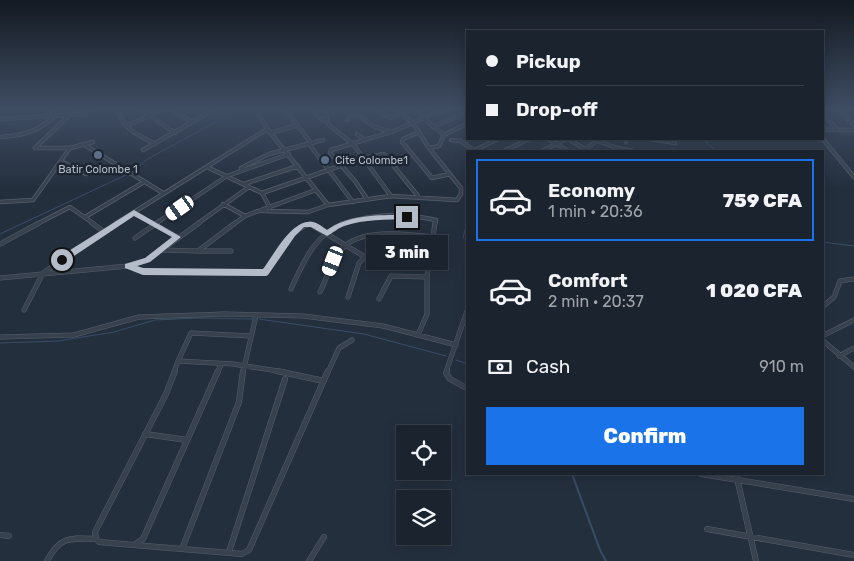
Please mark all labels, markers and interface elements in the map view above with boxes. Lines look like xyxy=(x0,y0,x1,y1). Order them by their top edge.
text: Pickup xyxy=(516,50,581,73)
text: Drop-off xyxy=(516,98,598,121)
marker: Batir Colombe 1 xyxy=(92,149,104,161)
marker: Cite Colombe1 xyxy=(319,154,331,166)
place label: Cite Colombe1 xyxy=(335,154,408,167)
place label: Batir Colombe 1 xyxy=(58,163,138,176)
icon: car xyxy=(488,178,533,223)
text: Economy xyxy=(548,179,635,202)
text: 759 CFA xyxy=(723,189,802,212)
car xyxy=(163,193,196,223)
text: 1 min · 20:36 xyxy=(548,202,643,221)
route end xyxy=(396,206,418,228)
callout: 3 min xyxy=(366,234,448,270)
text: 3 min xyxy=(385,243,429,262)
car xyxy=(320,244,345,278)
route start xyxy=(51,249,73,271)
icon: car xyxy=(488,268,533,313)
text: Comfort xyxy=(548,269,628,292)
text: 1 020 CFA xyxy=(706,279,802,302)
text: 2 min · 20:37 xyxy=(548,292,644,311)
icon: cash xyxy=(486,353,514,381)
text: Cash xyxy=(526,355,570,378)
text: 910 m xyxy=(759,357,804,376)
button: Confirm xyxy=(486,407,804,465)
map controls xyxy=(396,425,451,545)
button: locate xyxy=(396,425,451,480)
button: layers xyxy=(396,490,451,545)

